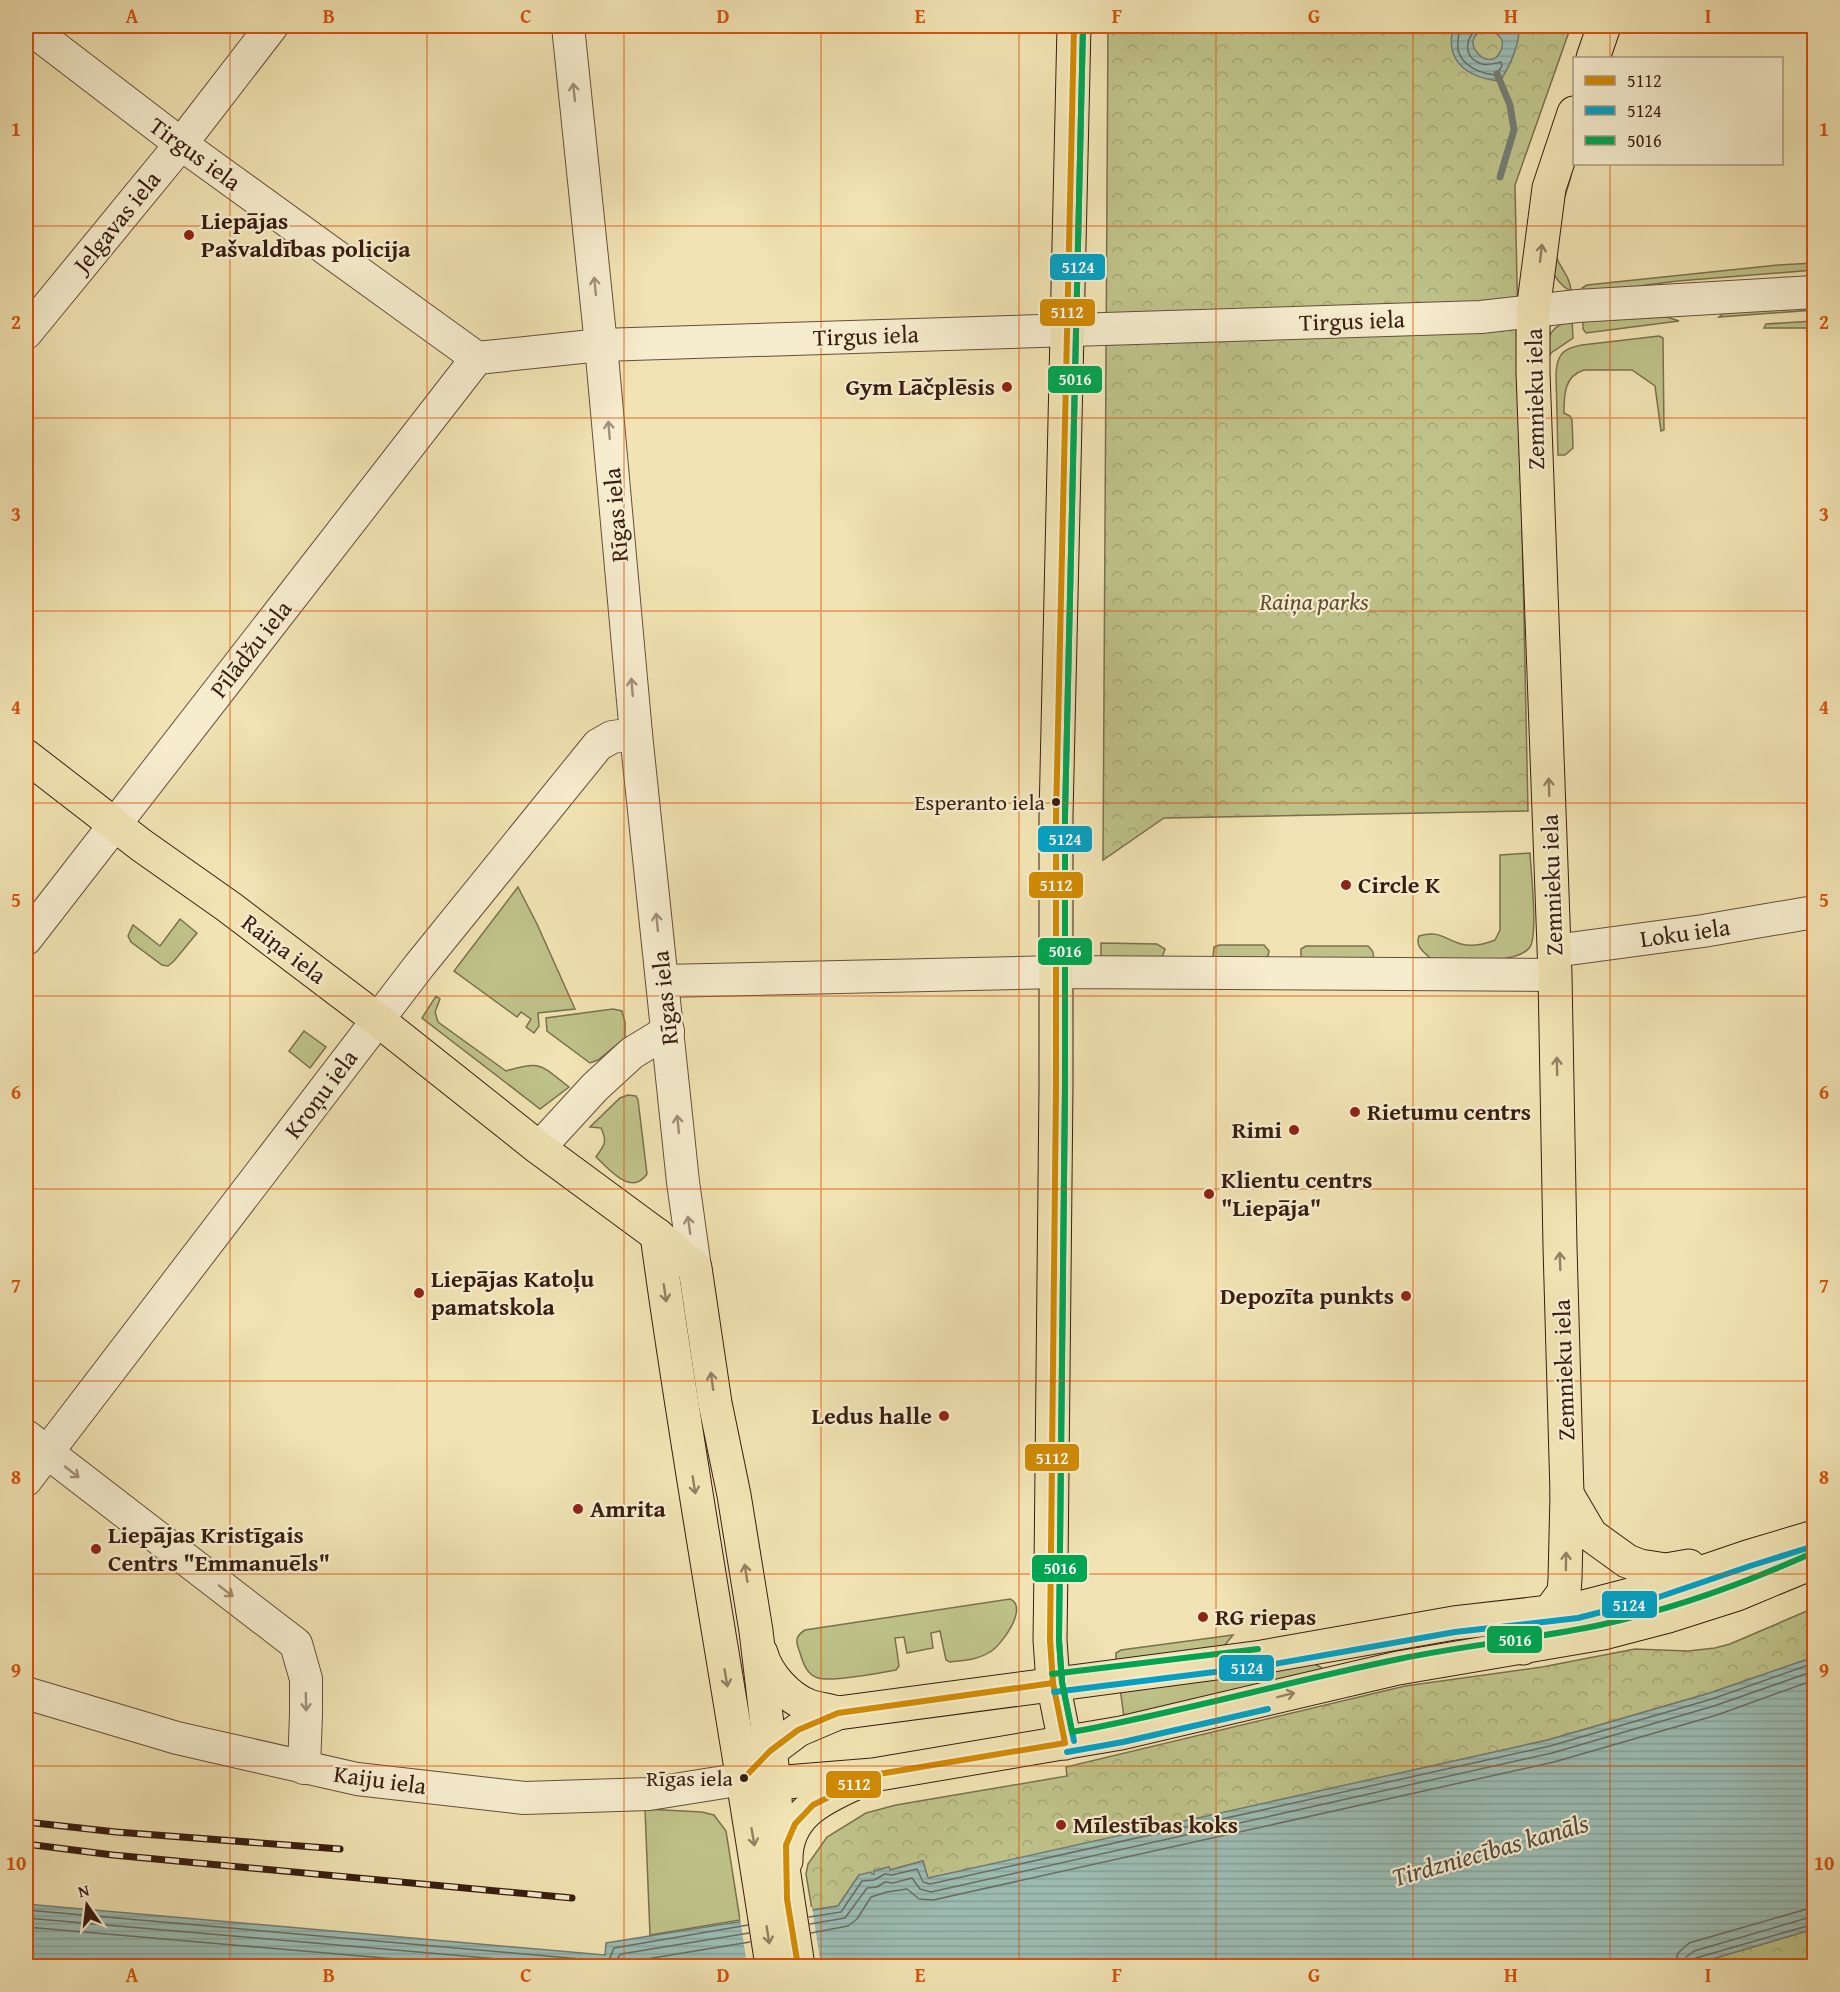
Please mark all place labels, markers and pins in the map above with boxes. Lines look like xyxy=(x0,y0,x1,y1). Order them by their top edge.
place label: Liepājas Pašvaldības policija xyxy=(201,203,411,266)
marker: Liepājas Pašvaldības policija xyxy=(182,228,196,242)
place label: Gym Lāčplēsis xyxy=(845,369,995,404)
marker: Gym Lāčplēsis xyxy=(1000,380,1014,394)
place label: Esperanto iela xyxy=(914,786,1046,818)
marker: Esperanto iela xyxy=(1050,796,1062,808)
place label: Circle K xyxy=(1358,867,1441,902)
marker: Circle K xyxy=(1339,878,1353,892)
place label: Rietumu centrs xyxy=(1367,1094,1531,1129)
marker: Rietumu centrs xyxy=(1348,1105,1362,1119)
place label: Rimi xyxy=(1232,1112,1282,1147)
marker: Rimi xyxy=(1287,1123,1301,1137)
place label: Klientu centrs "Liepāja" xyxy=(1221,1162,1373,1225)
marker: Klientu centrs "Liepāja" xyxy=(1202,1187,1216,1201)
place label: Liepājas Katoļu pamatskola xyxy=(431,1261,594,1324)
place label: Depozīta punkts xyxy=(1220,1278,1394,1313)
marker: Liepājas Katoļu pamatskola xyxy=(412,1286,426,1300)
marker: Depozīta punkts xyxy=(1399,1289,1413,1303)
place label: Ledus halle xyxy=(811,1398,932,1433)
marker: Ledus halle xyxy=(937,1409,951,1423)
place label: Amrita xyxy=(590,1491,666,1526)
marker: Amrita xyxy=(571,1502,585,1516)
place label: Liepājas Kristīgais Centrs "Emmanuēls" xyxy=(108,1517,330,1580)
marker: Liepājas Kristīgais Centrs "Emmanuēls" xyxy=(89,1542,103,1556)
place label: RG riepas xyxy=(1215,1599,1316,1634)
marker: RG riepas xyxy=(1196,1610,1210,1624)
place label: Rīgas iela xyxy=(646,1762,734,1794)
marker: Rīgas iela xyxy=(738,1772,750,1784)
place label: Mīlestības koks xyxy=(1073,1807,1238,1842)
marker: Mīlestības koks xyxy=(1054,1818,1068,1832)

